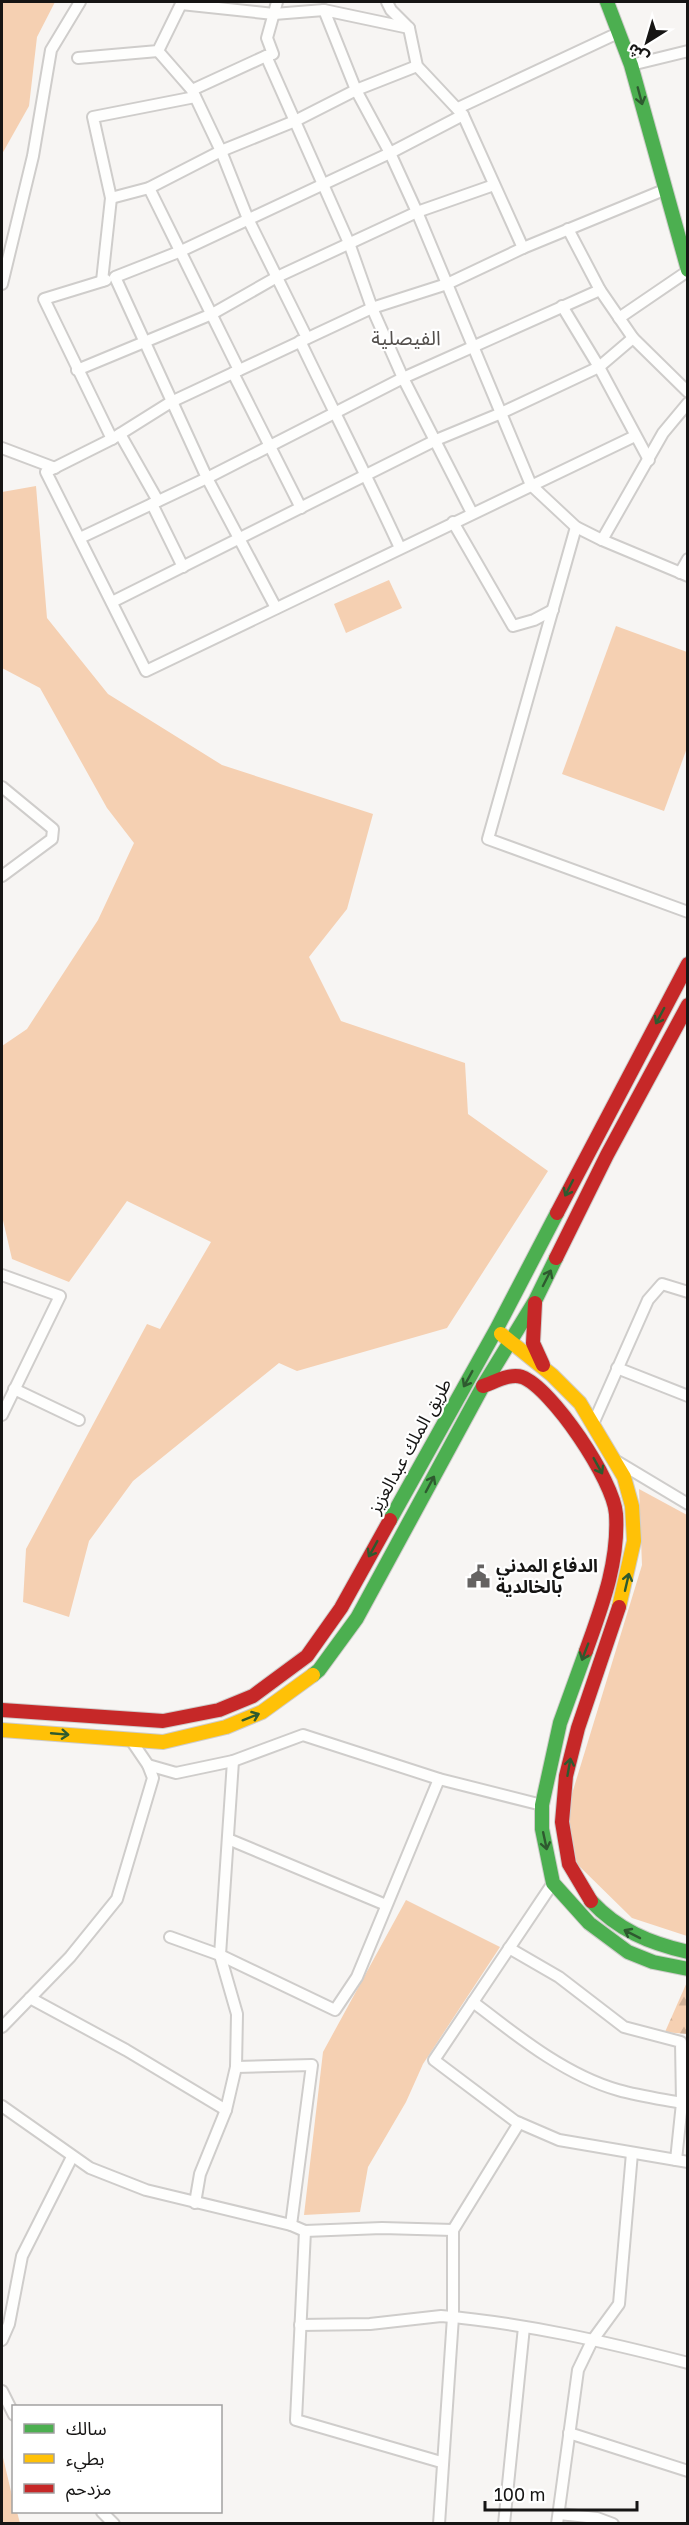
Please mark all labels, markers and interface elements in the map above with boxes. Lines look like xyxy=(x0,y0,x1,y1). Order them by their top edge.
north arrow xyxy=(617,12,677,72)
text: ش xyxy=(623,39,653,69)
one-way arrow xyxy=(634,87,646,106)
district label: الفيصلية xyxy=(371,325,441,349)
one-way arrow xyxy=(654,1006,665,1024)
one-way arrow xyxy=(563,1179,575,1196)
one-way arrow xyxy=(541,1269,553,1287)
one-way arrow xyxy=(462,1370,474,1387)
street label: طريق الملك عبدالعزيز xyxy=(362,1374,456,1518)
one-way arrow xyxy=(592,1457,604,1474)
one-way arrow xyxy=(424,1476,436,1493)
one-way arrow xyxy=(367,1540,378,1558)
place label: الدفاع المدني بالخالدية xyxy=(496,1554,598,1597)
public building icon: الدفاع المدني بالخالدية xyxy=(465,1563,491,1589)
one-way arrow xyxy=(622,1572,633,1592)
one-way arrow xyxy=(579,1643,590,1661)
one-way arrow xyxy=(241,1711,259,1722)
one-way arrow xyxy=(49,1729,69,1740)
one-way arrow xyxy=(563,1758,574,1778)
one-way arrow xyxy=(539,1831,551,1850)
one-way arrow xyxy=(624,1928,641,1940)
legend xyxy=(12,2405,222,2513)
text: سالك xyxy=(66,2417,107,2439)
text: بطيء xyxy=(66,2447,104,2472)
scale bar xyxy=(485,2474,636,2512)
text: مزدحم xyxy=(66,2477,111,2502)
text: 100 m xyxy=(494,2483,545,2505)

